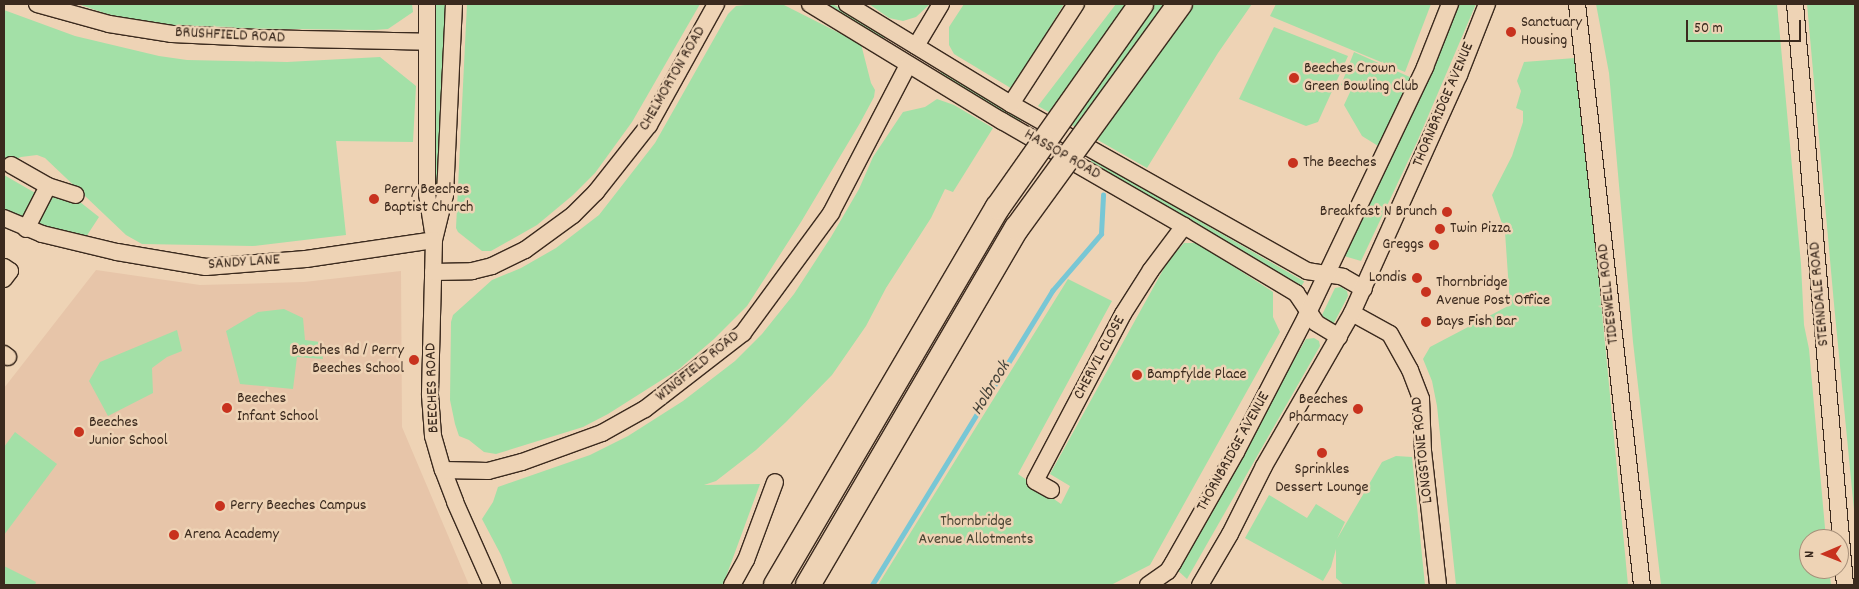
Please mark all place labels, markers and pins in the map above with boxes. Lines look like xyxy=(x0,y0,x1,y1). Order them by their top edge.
place label: Sanctuary Housing xyxy=(1521,13,1582,51)
marker: Sanctuary Housing xyxy=(1505,26,1517,38)
place label: Beeches Crown Green Bowling Club xyxy=(1304,59,1418,97)
marker: Beeches Crown Green Bowling Club xyxy=(1288,72,1300,84)
place label: The Beeches xyxy=(1303,153,1377,173)
marker: The Beeches xyxy=(1287,157,1299,169)
place label: Perry Beeches Baptist Church xyxy=(384,180,473,218)
marker: Perry Beeches Baptist Church xyxy=(368,193,380,205)
place label: Breakfast N Brunch xyxy=(1320,202,1437,222)
marker: Breakfast N Brunch xyxy=(1441,206,1453,218)
place label: Twin Pizza xyxy=(1450,219,1511,239)
marker: Twin Pizza xyxy=(1434,223,1446,235)
place label: Greggs xyxy=(1382,235,1424,255)
marker: Greggs xyxy=(1428,239,1440,251)
place label: Londis xyxy=(1369,268,1407,288)
marker: Londis xyxy=(1411,272,1423,284)
place label: Thornbridge Avenue Post Office xyxy=(1436,273,1550,311)
marker: Thornbridge Avenue Post Office xyxy=(1420,286,1432,298)
place label: Bays Fish Bar xyxy=(1436,312,1517,332)
marker: Bays Fish Bar xyxy=(1420,316,1432,328)
place label: Beeches Rd / Perry Beeches School xyxy=(291,341,404,379)
marker: Beeches Rd / Perry Beeches School xyxy=(408,354,420,366)
place label: Bampfylde Place xyxy=(1147,365,1247,385)
marker: Bampfylde Place xyxy=(1131,369,1143,381)
place label: Beeches Infant School xyxy=(237,389,318,427)
place label: Beeches Pharmacy xyxy=(1289,390,1348,428)
marker: Beeches Infant School xyxy=(221,402,233,414)
marker: Beeches Pharmacy xyxy=(1352,403,1364,415)
place label: Beeches Junior School xyxy=(89,413,168,451)
marker: Beeches Junior School xyxy=(73,426,85,438)
marker: Sprinkles Dessert Lounge xyxy=(1316,447,1328,459)
place label: Sprinkles Dessert Lounge xyxy=(1275,460,1369,498)
place label: Perry Beeches Campus xyxy=(230,496,367,516)
marker: Perry Beeches Campus xyxy=(214,500,226,512)
place label: Arena Academy xyxy=(184,525,279,545)
marker: Arena Academy xyxy=(168,529,180,541)

